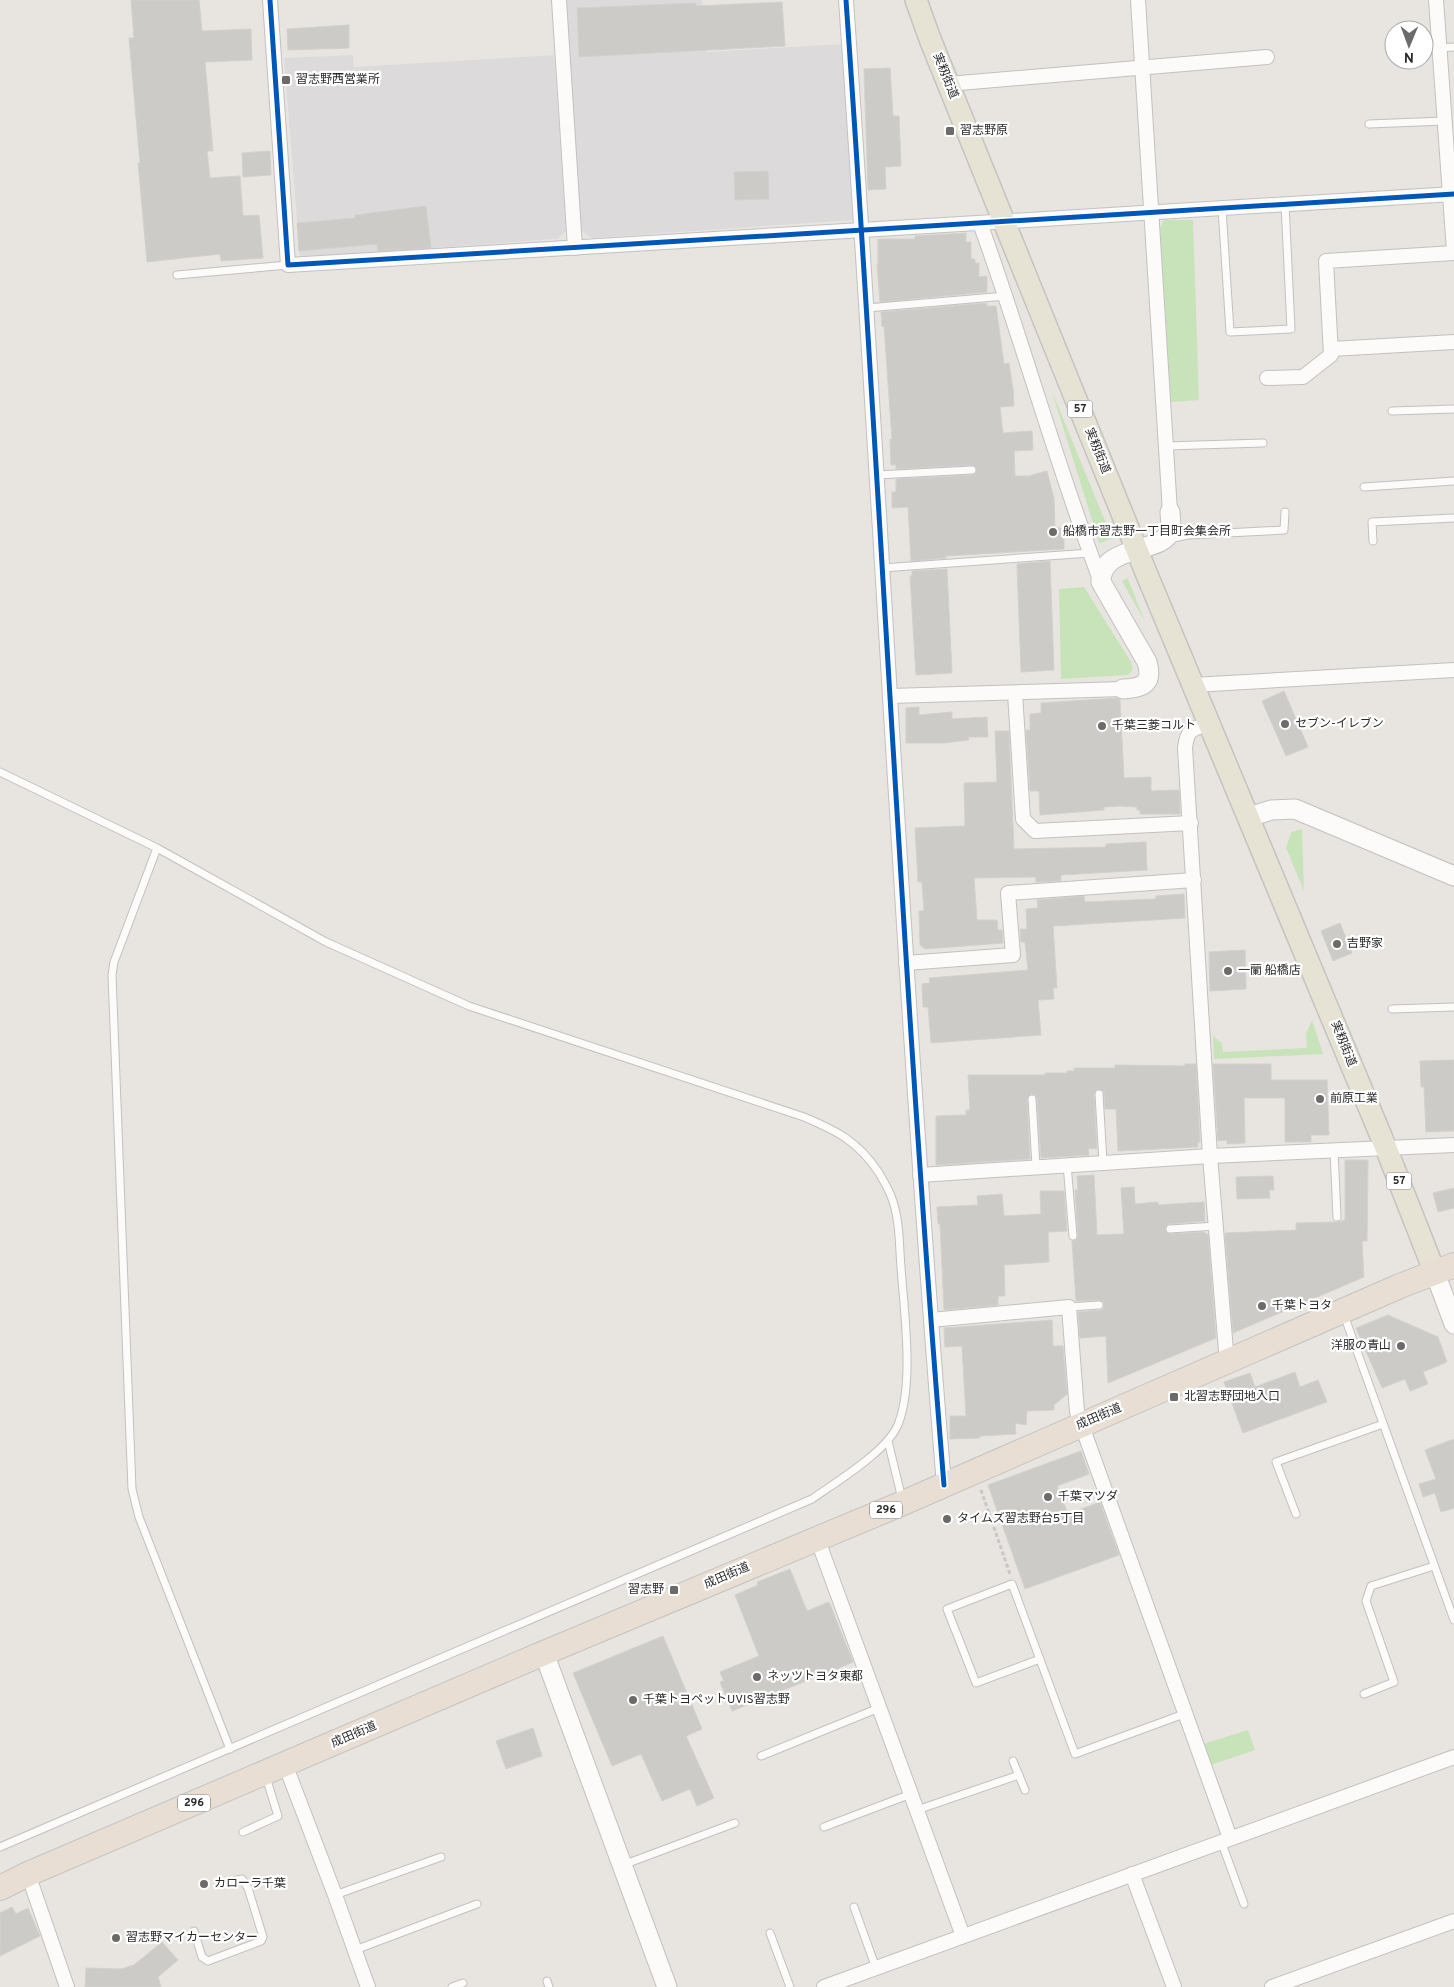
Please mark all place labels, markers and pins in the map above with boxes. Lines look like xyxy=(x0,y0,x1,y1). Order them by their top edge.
place label: 習志野西営業所 xyxy=(296,72,380,88)
marker: 習志野西営業所 xyxy=(280,74,292,86)
place label: 習志野原 xyxy=(960,123,1008,139)
marker: 習志野原 xyxy=(944,125,956,137)
place label: 船橋市習志野一丁目町会集会所 xyxy=(1063,524,1231,540)
marker: 船橋市習志野一丁目町会集会所 xyxy=(1047,526,1059,538)
place label: セブン-イレブン xyxy=(1295,716,1384,732)
place label: 千葉三菱コルト xyxy=(1112,718,1196,734)
marker: セブン-イレブン xyxy=(1279,718,1291,730)
marker: 千葉三菱コルト xyxy=(1096,720,1108,732)
place label: 吉野家 xyxy=(1347,936,1383,952)
marker: 吉野家 xyxy=(1331,938,1343,950)
place label: 一蘭 船橋店 xyxy=(1238,963,1301,979)
marker: 一蘭 船橋店 xyxy=(1222,965,1234,977)
place label: 前原工業 xyxy=(1330,1091,1378,1107)
marker: 前原工業 xyxy=(1314,1093,1326,1105)
place label: 千葉トヨタ xyxy=(1272,1298,1332,1314)
marker: 千葉トヨタ xyxy=(1256,1300,1268,1312)
place label: 洋服の青山 xyxy=(1331,1338,1391,1354)
marker: 洋服の青山 xyxy=(1395,1340,1407,1352)
place label: 北習志野団地入口 xyxy=(1184,1389,1280,1405)
marker: 北習志野団地入口 xyxy=(1168,1391,1180,1403)
place label: 千葉マツダ xyxy=(1058,1489,1118,1505)
marker: 千葉マツダ xyxy=(1042,1491,1054,1503)
place label: タイムズ習志野台5丁目 xyxy=(957,1511,1084,1527)
marker: タイムズ習志野台5丁目 xyxy=(941,1513,953,1525)
place label: 習志野 xyxy=(628,1582,664,1598)
marker: 習志野 xyxy=(668,1584,680,1596)
place label: ネッツトヨタ東都 xyxy=(767,1669,863,1685)
marker: ネッツトヨタ東都 xyxy=(751,1671,763,1683)
place label: 千葉トヨペットUVIS習志野 xyxy=(643,1692,790,1708)
marker: 千葉トヨペットUVIS習志野 xyxy=(627,1694,639,1706)
place label: カローラ千葉 xyxy=(214,1876,286,1892)
marker: カローラ千葉 xyxy=(198,1878,210,1890)
place label: 習志野マイカーセンター xyxy=(126,1930,258,1946)
marker: 習志野マイカーセンター xyxy=(110,1932,122,1944)

